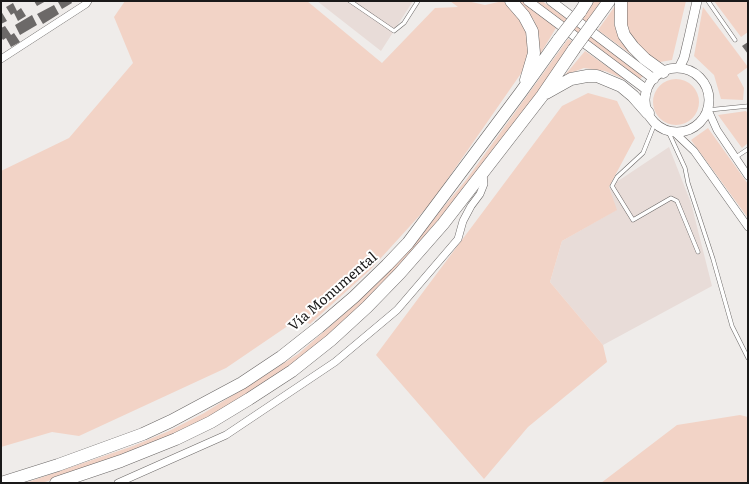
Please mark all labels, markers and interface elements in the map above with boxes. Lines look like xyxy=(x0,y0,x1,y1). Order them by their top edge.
street label: Vía Monumental xyxy=(285,249,381,335)

